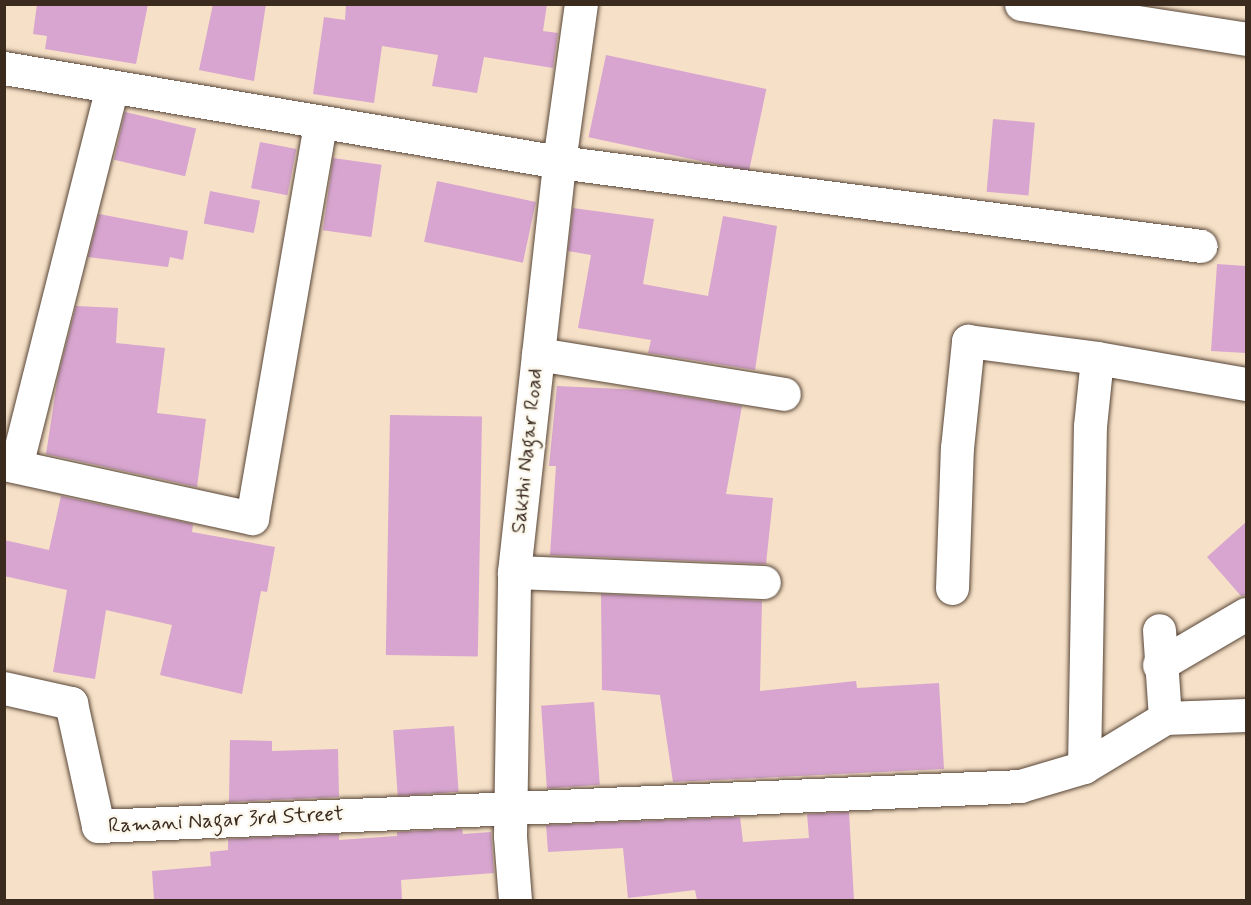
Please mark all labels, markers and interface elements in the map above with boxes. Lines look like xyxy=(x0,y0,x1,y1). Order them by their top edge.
street label: Sakthi Nagar Road xyxy=(506,368,548,534)
street label: Ramani Nagar 3rd Street xyxy=(108,801,344,839)

